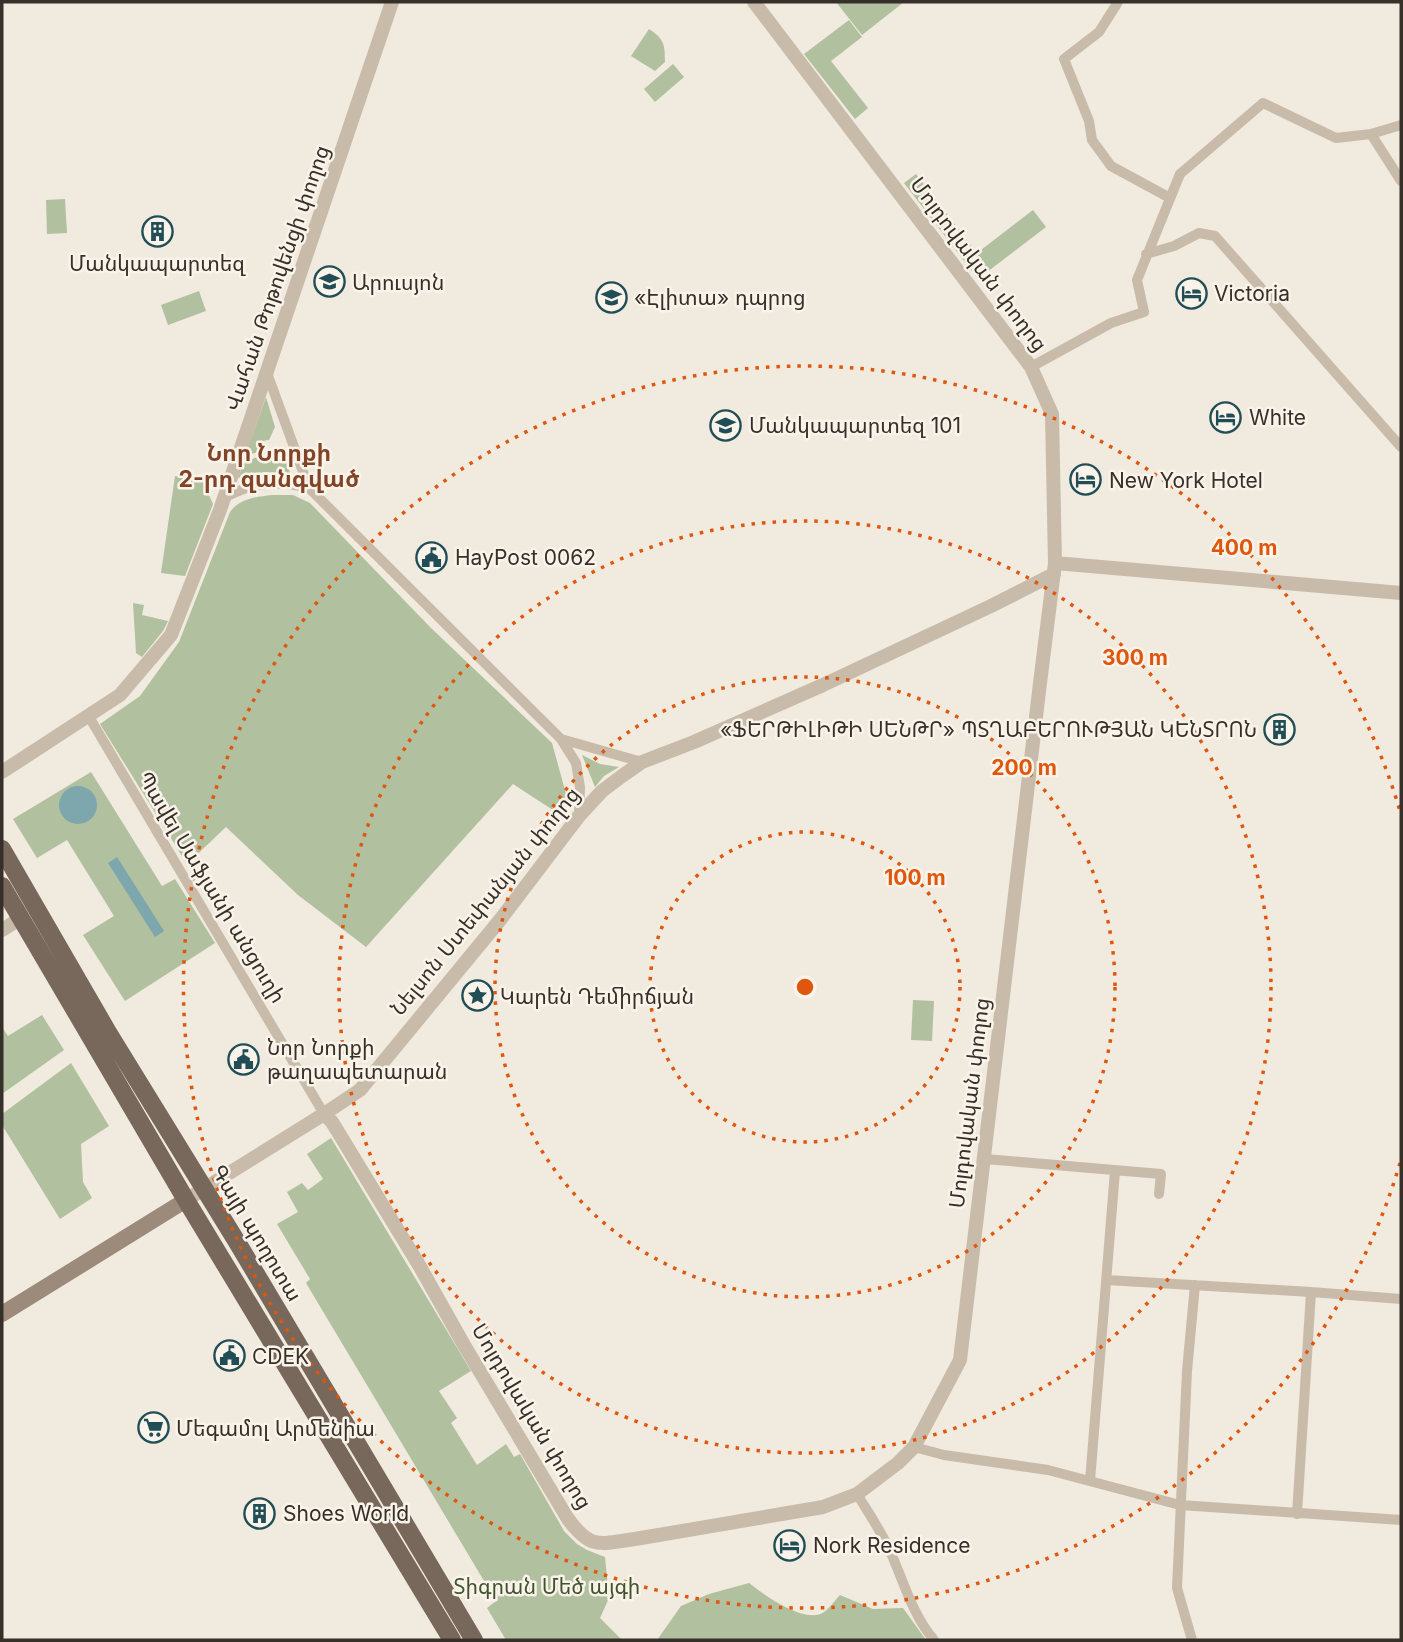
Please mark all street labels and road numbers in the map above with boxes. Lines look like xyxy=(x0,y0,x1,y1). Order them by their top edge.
street label: Վահան Թոթովենցի փողոց xyxy=(220,142,334,414)
street label: Մոլդովական փողոց xyxy=(905,172,1053,356)
street label: Պավել Սաֆյանի անցուղի xyxy=(133,767,291,1007)
street label: Նելսոն Ստեփանյան փողոց xyxy=(385,782,585,1020)
street label: Մոլդովական փողոց xyxy=(944,996,994,1210)
street label: Գայի պողոտա xyxy=(206,1160,308,1306)
street label: Մոլդովական փողոց xyxy=(467,1319,597,1513)

